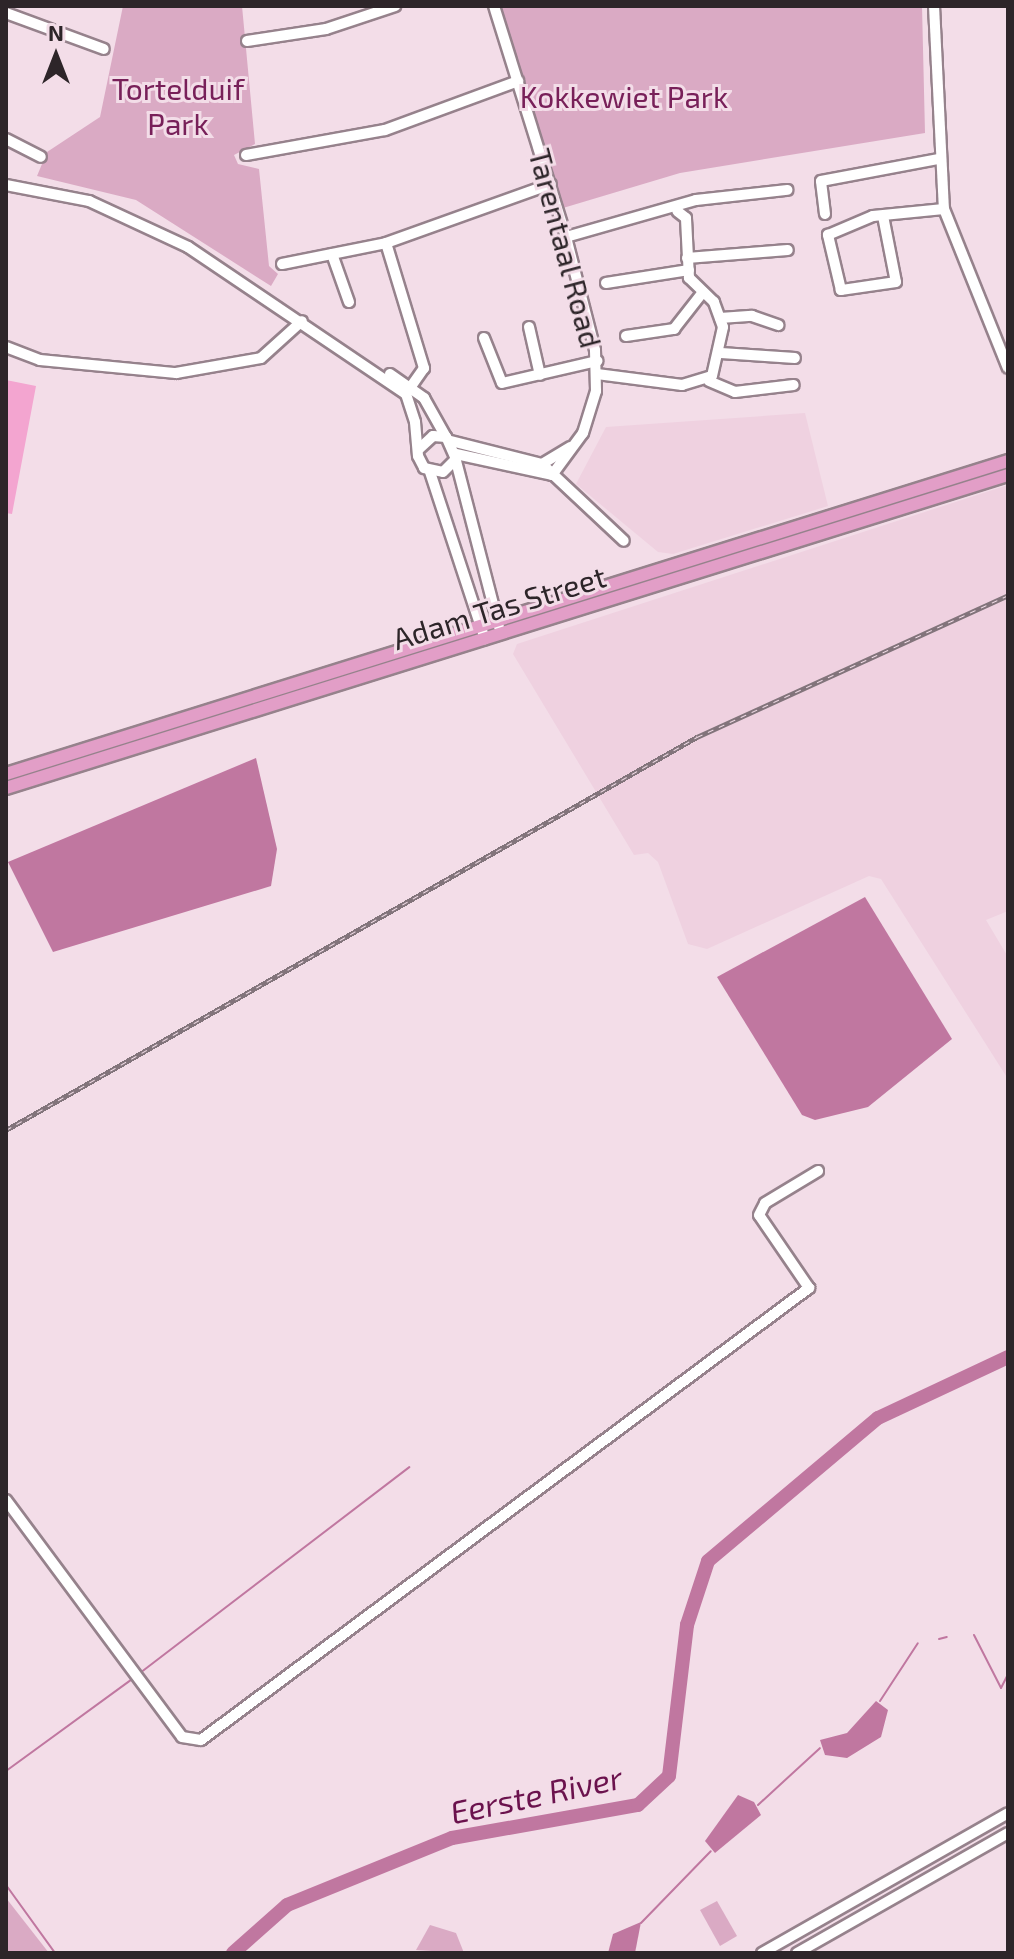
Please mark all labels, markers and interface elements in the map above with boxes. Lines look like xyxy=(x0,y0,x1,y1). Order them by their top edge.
north arrow xyxy=(16,16,96,96)
text: N xyxy=(48,19,64,45)
park label: Tortelduif Park xyxy=(112,70,244,140)
park label: Kokkewiet Park xyxy=(520,78,728,114)
street label: Tarentaal Road xyxy=(522,144,610,352)
street label: Adam Tas Street xyxy=(388,557,610,657)
water label: Eerste River xyxy=(447,1757,625,1831)

